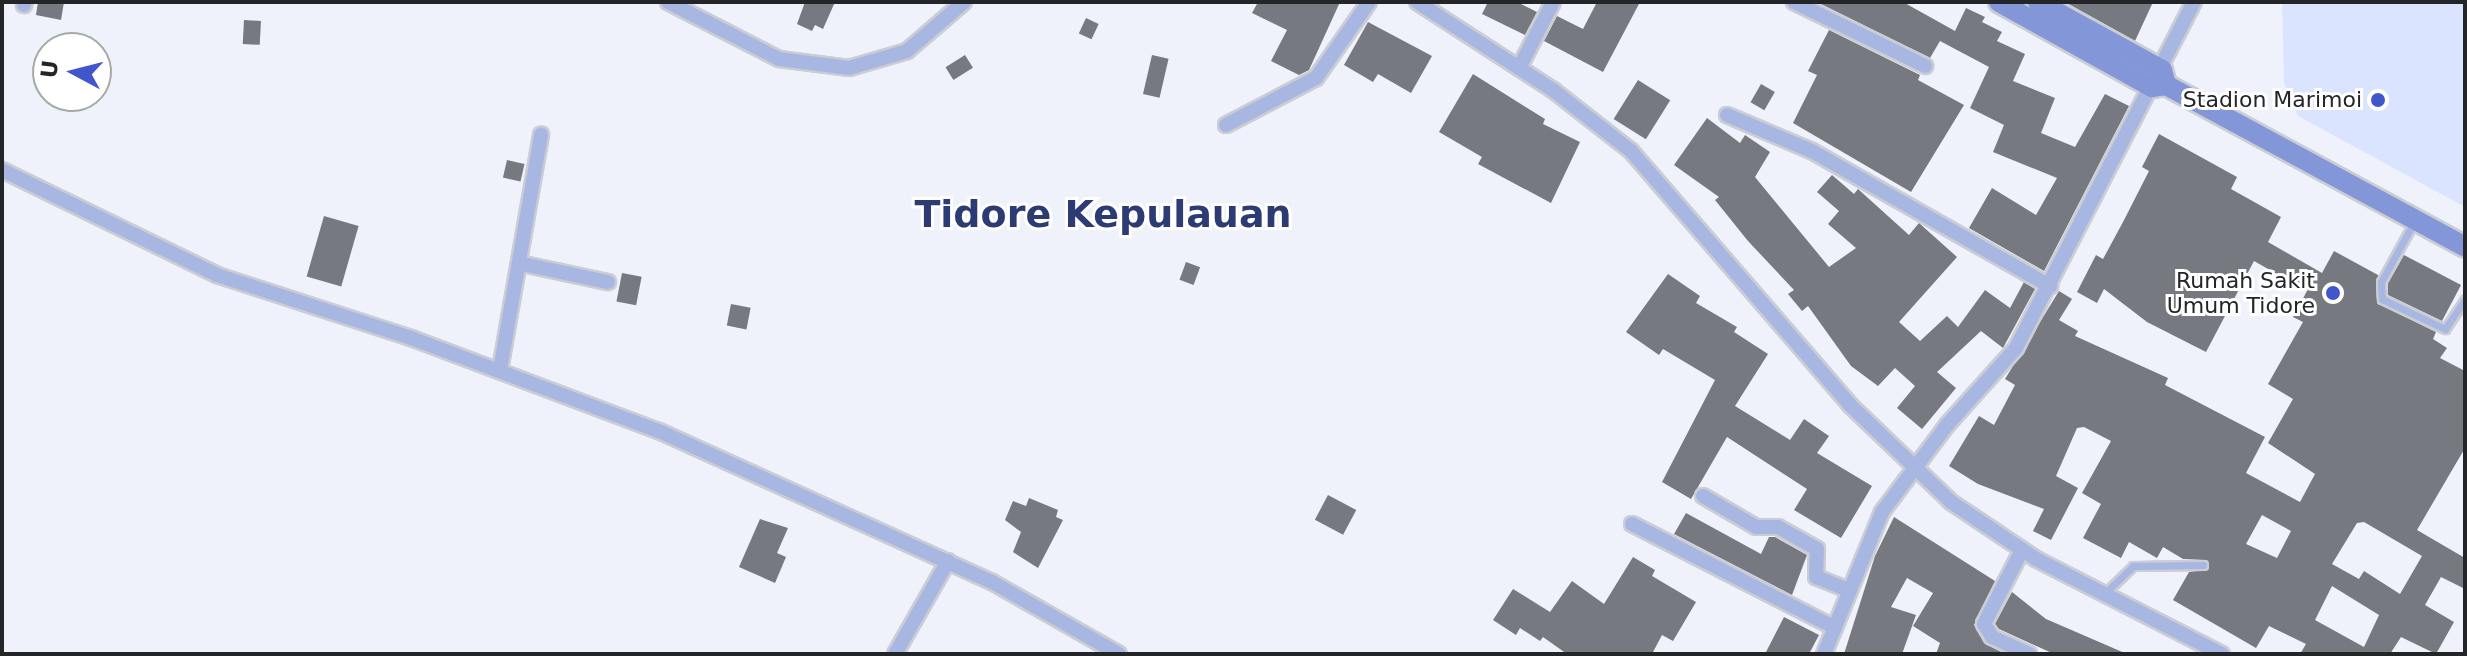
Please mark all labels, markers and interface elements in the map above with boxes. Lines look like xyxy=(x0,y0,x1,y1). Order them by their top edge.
north arrow xyxy=(32,32,112,112)
text: U xyxy=(36,59,63,80)
place label: Stadion Marimoi xyxy=(2183,87,2362,113)
marker: Stadion Marimoi xyxy=(2369,91,2387,109)
district label: Tidore Kepulauan xyxy=(914,192,1292,238)
place label: Rumah Sakit Umum Tidore xyxy=(2167,267,2315,318)
marker: Rumah Sakit Umum Tidore xyxy=(2322,282,2344,304)

